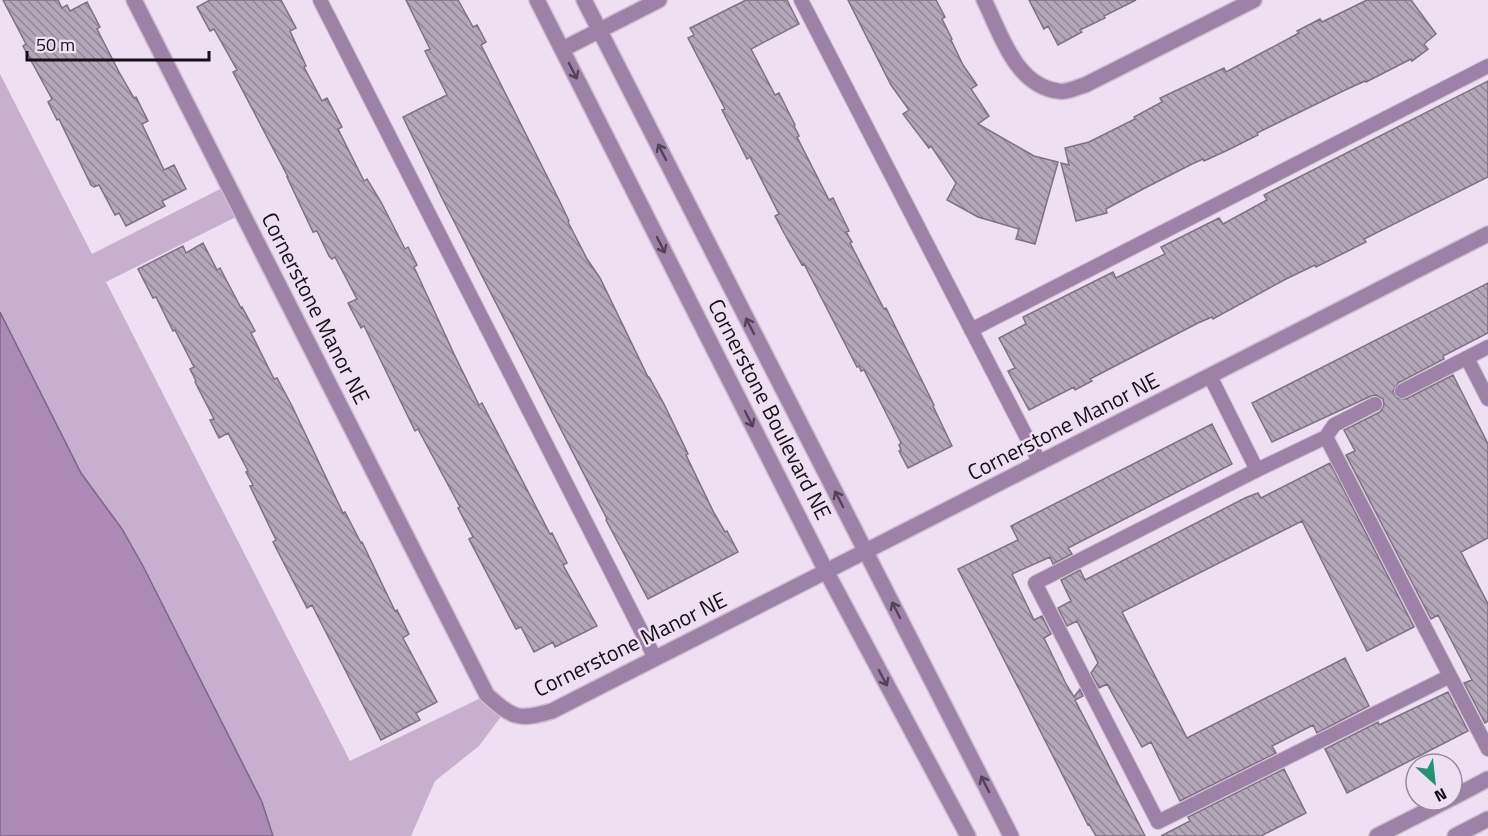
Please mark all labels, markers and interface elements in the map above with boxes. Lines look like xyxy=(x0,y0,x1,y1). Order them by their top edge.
scale bar xyxy=(27,24,208,62)
text: 50 m xyxy=(36,31,75,58)
one-way arrow xyxy=(568,61,580,79)
one-way arrow xyxy=(656,144,668,161)
street label: Cornerstone Manor NE xyxy=(253,206,379,410)
one-way arrow xyxy=(656,235,668,253)
street label: Cornerstone Boulevard NE xyxy=(699,293,841,525)
one-way arrow xyxy=(744,317,756,335)
street label: Cornerstone Manor NE xyxy=(961,363,1165,489)
one-way arrow xyxy=(744,409,756,427)
one-way arrow xyxy=(833,491,844,509)
street label: Cornerstone Manor NE xyxy=(528,582,732,706)
one-way arrow xyxy=(890,602,901,620)
one-way arrow xyxy=(877,669,889,686)
north arrow xyxy=(1404,752,1464,812)
one-way arrow xyxy=(978,775,990,793)
text: N xyxy=(1430,782,1451,809)

